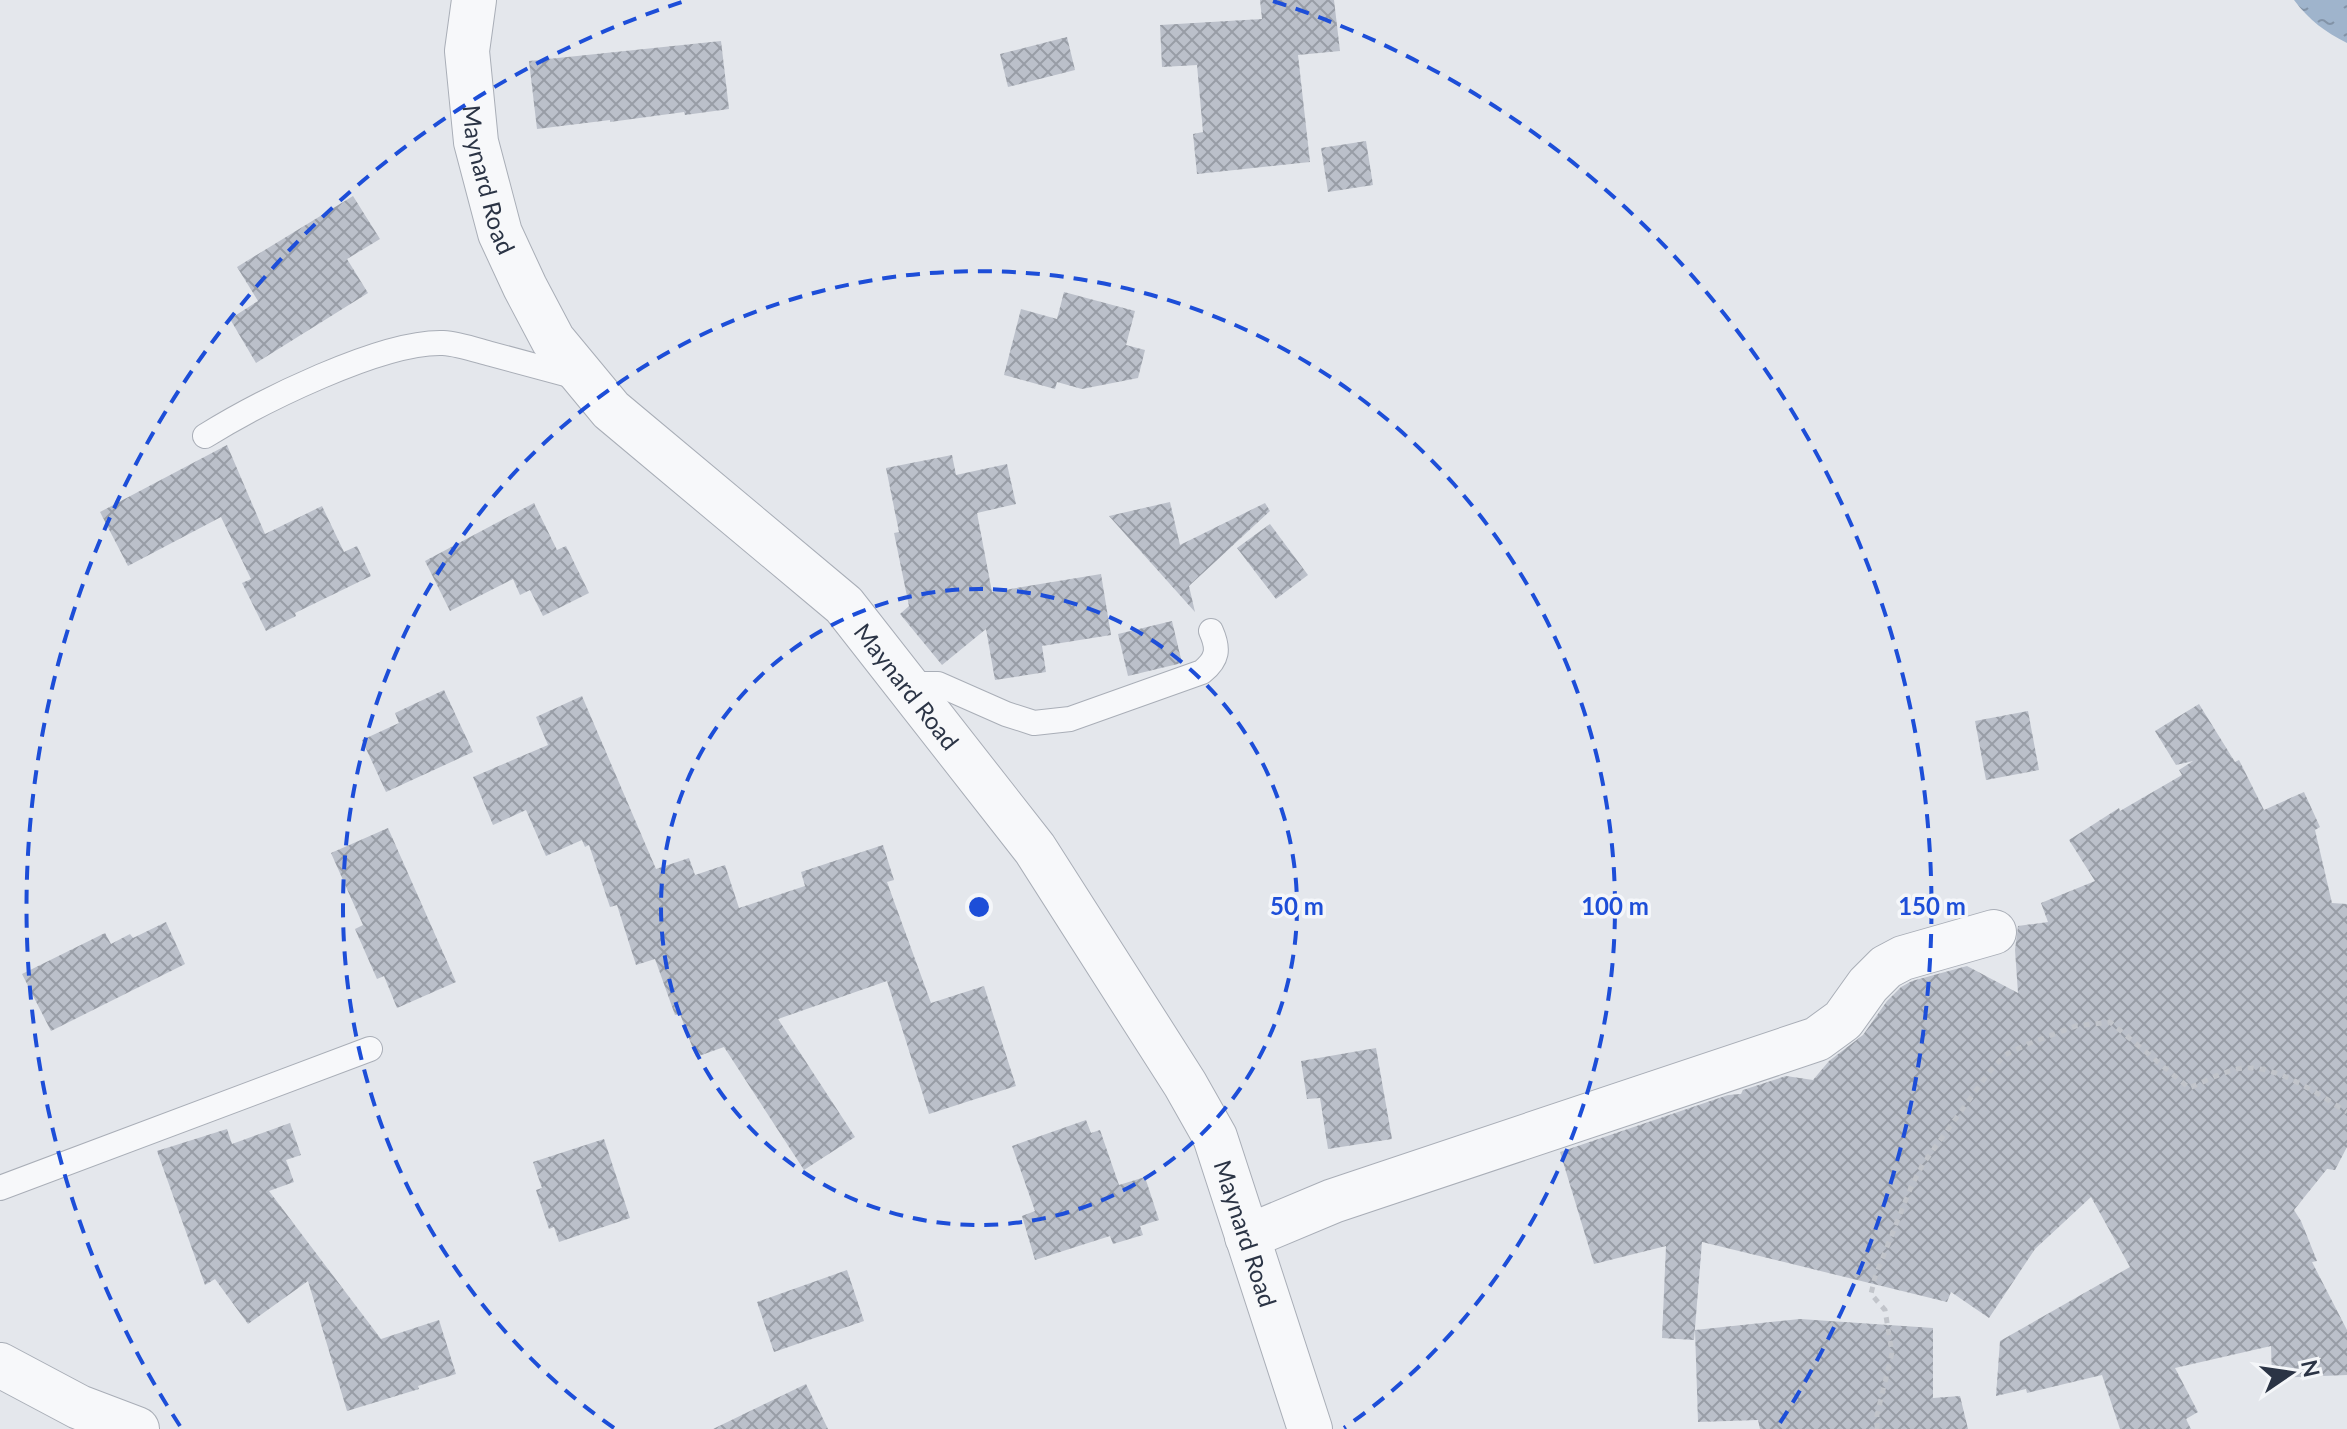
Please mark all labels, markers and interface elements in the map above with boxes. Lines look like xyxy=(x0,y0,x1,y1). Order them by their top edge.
street label: Maynard Road xyxy=(458,104,522,258)
street label: Maynard Road xyxy=(849,617,966,755)
text: 50 m xyxy=(1270,891,1324,920)
text: 100 m xyxy=(1581,891,1649,920)
text: 150 m xyxy=(1898,891,1966,920)
centre of rings xyxy=(965,893,993,921)
street label: Maynard Road xyxy=(1209,1156,1284,1310)
north arrow xyxy=(2251,1333,2331,1413)
text: N xyxy=(2296,1357,2326,1380)

